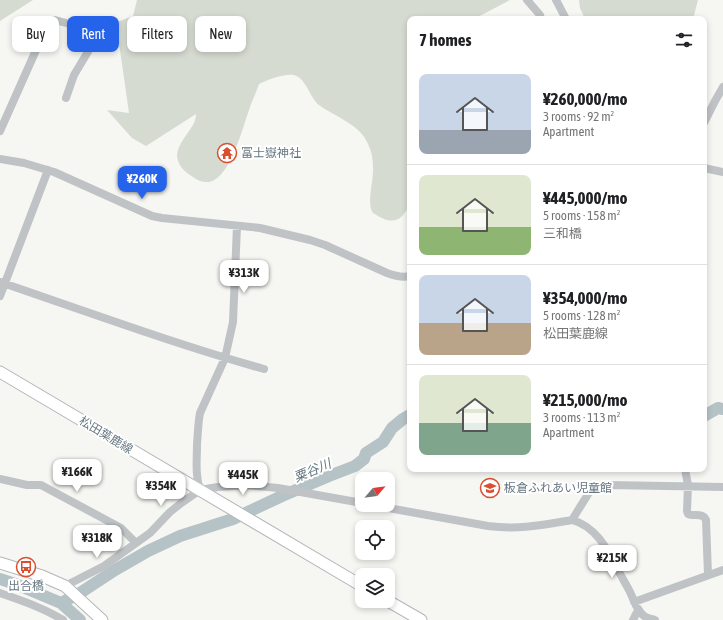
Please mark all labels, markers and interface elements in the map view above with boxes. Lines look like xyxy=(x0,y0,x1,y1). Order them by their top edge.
chip: Buy xyxy=(12,16,59,52)
chip: Rent xyxy=(67,16,119,52)
chip: Filters xyxy=(127,16,187,52)
chip: New xyxy=(195,16,246,52)
icon: filters xyxy=(673,29,695,51)
text: 7 homes xyxy=(419,30,472,50)
text: ¥260,000/mo xyxy=(543,89,628,109)
icon: home xyxy=(451,90,499,138)
text: 3 rooms · 92 m² xyxy=(543,109,614,124)
text: Apartment xyxy=(543,124,594,139)
temple icon: 冨士嶽神社 xyxy=(216,142,238,164)
place label: 冨士嶽神社 xyxy=(241,146,301,160)
pin: ¥260K xyxy=(114,166,170,200)
text: ¥260K xyxy=(127,171,157,186)
text: ¥445,000/mo xyxy=(543,188,628,208)
icon: home xyxy=(451,191,499,239)
text: 5 rooms · 158 m² xyxy=(543,208,620,223)
text: 三和橋 xyxy=(543,226,582,241)
pin: ¥313K xyxy=(216,260,272,294)
text: ¥313K xyxy=(229,265,259,280)
text: ¥354,000/mo xyxy=(543,288,628,308)
icon: home xyxy=(451,291,499,339)
text: 5 rooms · 128 m² xyxy=(543,308,620,323)
text: 松田葉鹿線 xyxy=(543,326,608,341)
text: ¥215,000/mo xyxy=(543,390,628,410)
icon: home xyxy=(451,391,499,439)
text: 3 rooms · 113 m² xyxy=(543,410,620,425)
street label: 松田葉鹿線 xyxy=(77,414,135,456)
text: Apartment xyxy=(543,425,594,440)
water label: 粟谷川 xyxy=(291,455,335,485)
pin: ¥166K xyxy=(49,459,105,493)
pin: ¥445K xyxy=(215,462,271,496)
text: ¥166K xyxy=(62,464,92,479)
text: ¥445K xyxy=(228,467,258,482)
north arrow xyxy=(355,472,395,512)
map controls xyxy=(355,472,395,608)
pin: ¥354K xyxy=(133,473,189,507)
school or university icon: 板倉ふれあい児童館 xyxy=(479,477,501,499)
text: ¥354K xyxy=(146,478,176,493)
place label: 板倉ふれあい児童館 xyxy=(504,481,612,495)
button: locate xyxy=(355,520,395,560)
pin: ¥318K xyxy=(69,525,125,559)
text: ¥318K xyxy=(82,530,112,545)
pin: ¥215K xyxy=(584,545,640,579)
text: ¥215K xyxy=(597,550,627,565)
bus stop icon: 出合橋 xyxy=(15,556,37,578)
button: layers xyxy=(355,568,395,608)
place label: 出合橋 xyxy=(8,579,44,593)

